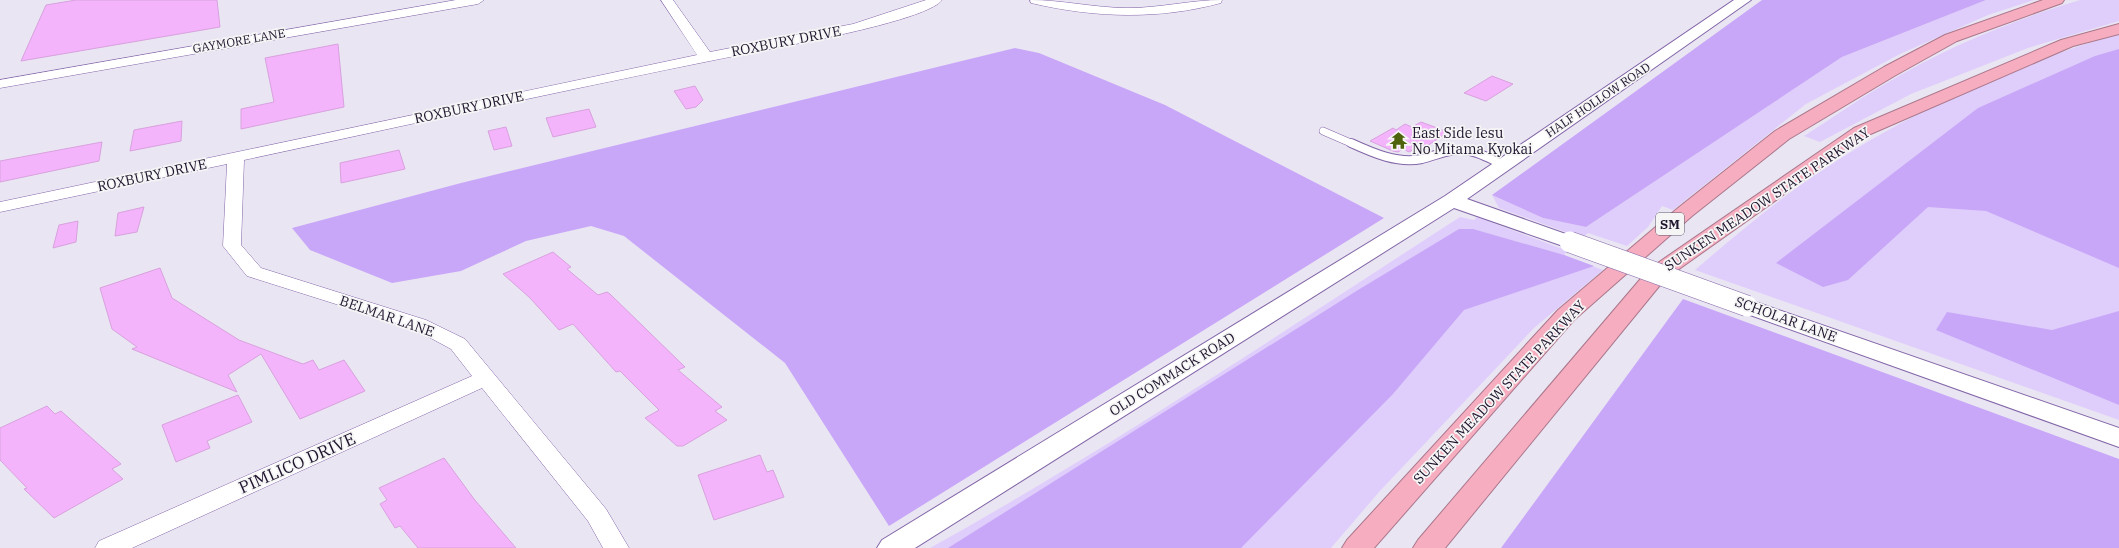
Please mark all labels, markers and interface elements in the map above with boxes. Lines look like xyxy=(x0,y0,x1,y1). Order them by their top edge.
street label: ROXBURY DRIVE xyxy=(730,22,842,60)
street label: GAYMORE LANE xyxy=(191,25,286,56)
street label: HALF HOLLOW ROAD xyxy=(1543,59,1653,140)
street label: ROXBURY DRIVE xyxy=(413,87,525,127)
street label: SUNKEN MEADOW STATE PARKWAY xyxy=(1661,123,1873,275)
place label: East Side Iesu No Mitama Kyokai xyxy=(1412,124,1532,158)
temple icon: East Side Iesu No Mitama Kyokai xyxy=(1389,131,1409,151)
street label: ROXBURY DRIVE xyxy=(96,155,208,195)
road number: SM xyxy=(1656,213,1684,235)
street label: BELMAR LANE xyxy=(337,291,437,341)
street label: SCHOLAR LANE xyxy=(1733,292,1839,346)
street label: SUNKEN MEADOW STATE PARKWAY xyxy=(1409,296,1589,487)
street label: OLD COMMACK ROAD xyxy=(1106,328,1238,420)
street label: PIMLICO DRIVE xyxy=(235,427,359,499)

